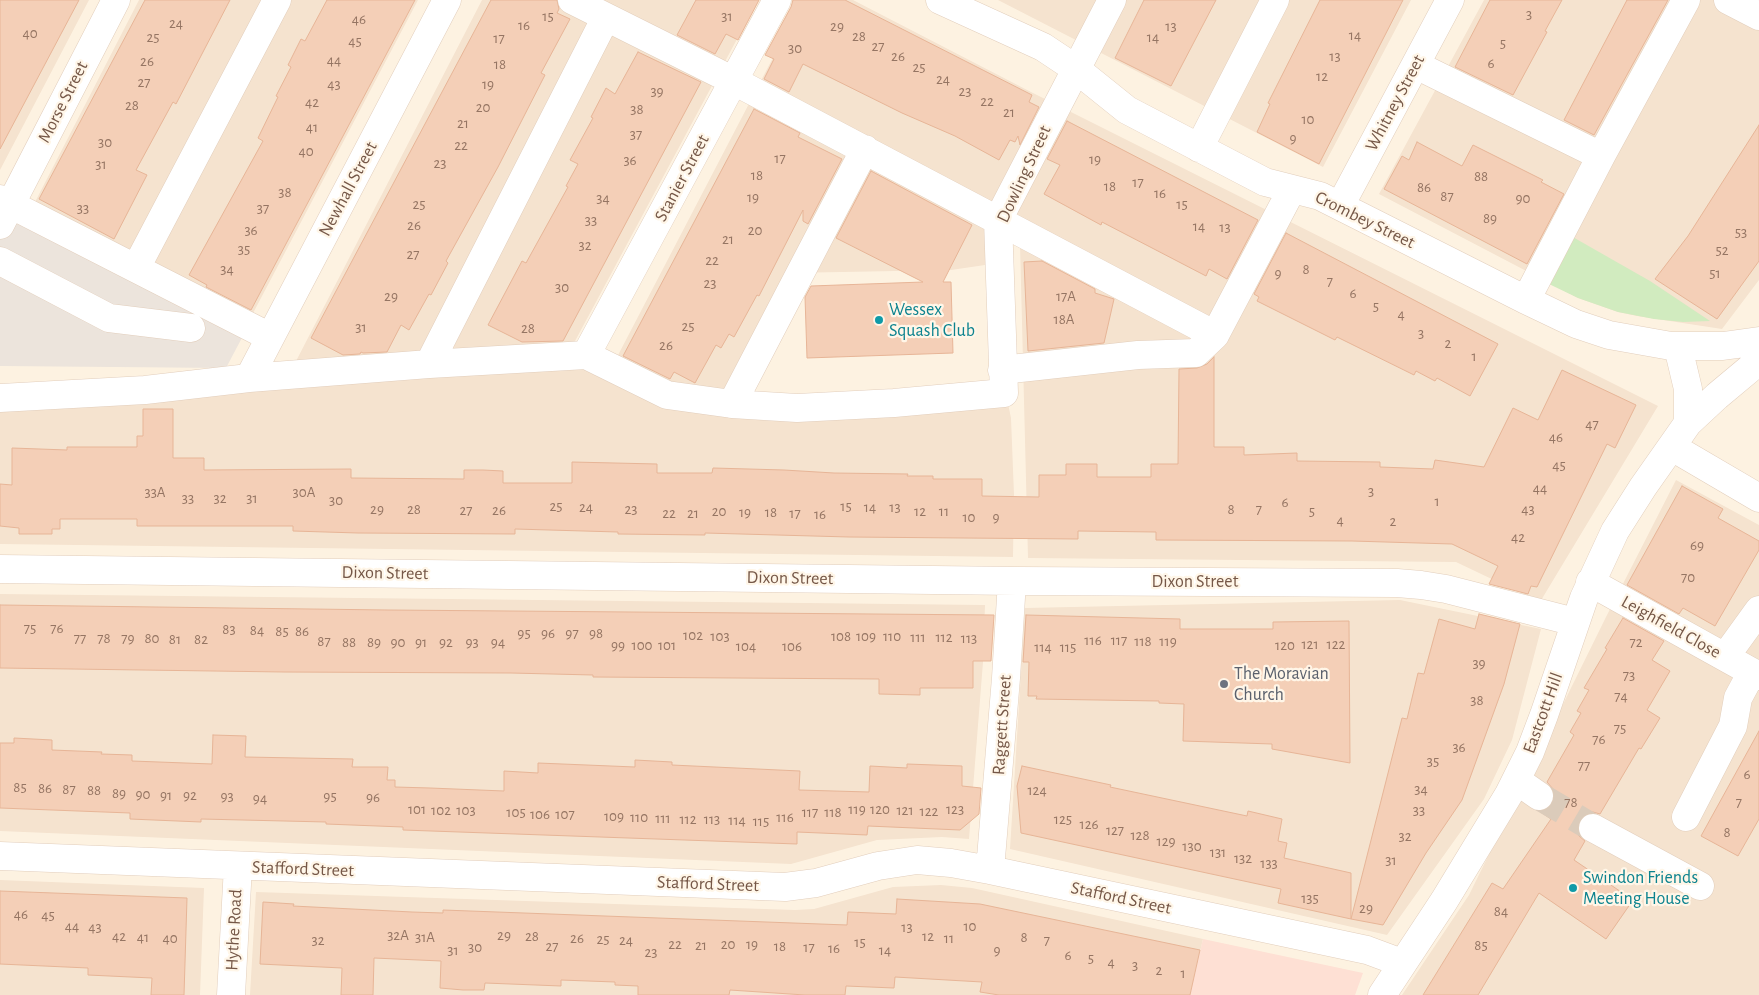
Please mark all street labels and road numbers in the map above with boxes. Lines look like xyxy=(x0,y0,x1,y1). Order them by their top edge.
street label: Whitney Street xyxy=(1361,51,1429,155)
street label: Morse Street xyxy=(33,58,93,146)
street label: Dowling Street xyxy=(992,122,1056,226)
street label: Stanier Street xyxy=(650,131,714,225)
street label: Newhall Street xyxy=(314,138,382,240)
street label: Crombey Street xyxy=(1312,187,1418,253)
street label: Dixon Street xyxy=(341,561,429,585)
street label: Dixon Street xyxy=(746,566,834,590)
street label: Dixon Street xyxy=(1152,571,1238,593)
street label: Leighfield Close xyxy=(1617,591,1725,663)
street label: Eastcott Hill xyxy=(1518,670,1568,756)
street label: Raggett Street xyxy=(988,674,1016,776)
street label: Stafford Street xyxy=(252,856,354,882)
street label: Stafford Street xyxy=(657,871,759,897)
street label: Stafford Street xyxy=(1069,877,1173,919)
street label: Hythe Road xyxy=(221,889,247,971)

